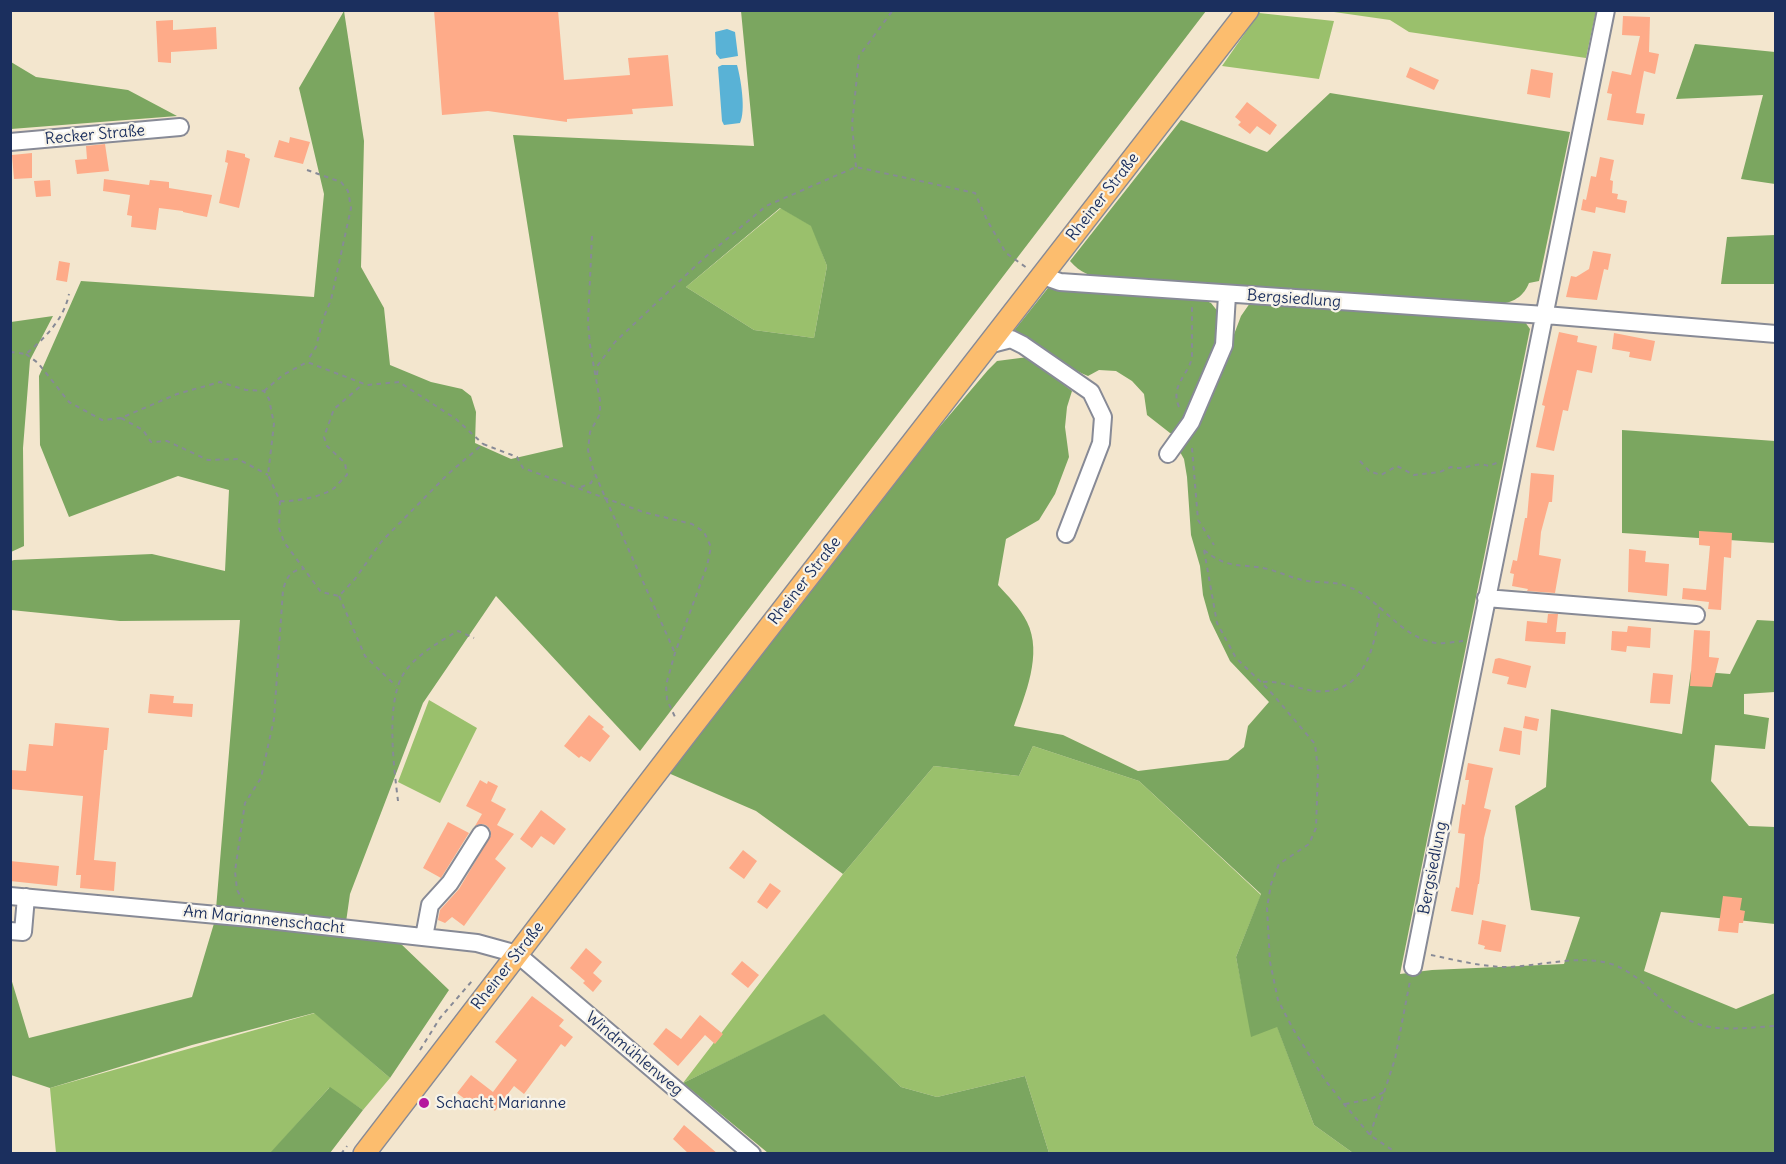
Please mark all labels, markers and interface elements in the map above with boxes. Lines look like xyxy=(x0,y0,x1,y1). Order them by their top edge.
street label: Recker Straße xyxy=(44,121,146,149)
street label: Rheiner Straße xyxy=(1063,149,1143,245)
street label: Bergsiedlung xyxy=(1246,286,1342,312)
street label: Rheiner Straße xyxy=(765,533,845,629)
street label: Bergsiedlung xyxy=(1415,820,1451,916)
street label: Am Mariannenschacht xyxy=(182,902,346,938)
street label: Rheiner Straße xyxy=(468,918,548,1014)
street label: Windmühlenweg xyxy=(582,1008,686,1100)
place label: Schacht Marianne xyxy=(436,1093,566,1113)
marker: Schacht Marianne xyxy=(417,1096,431,1110)

